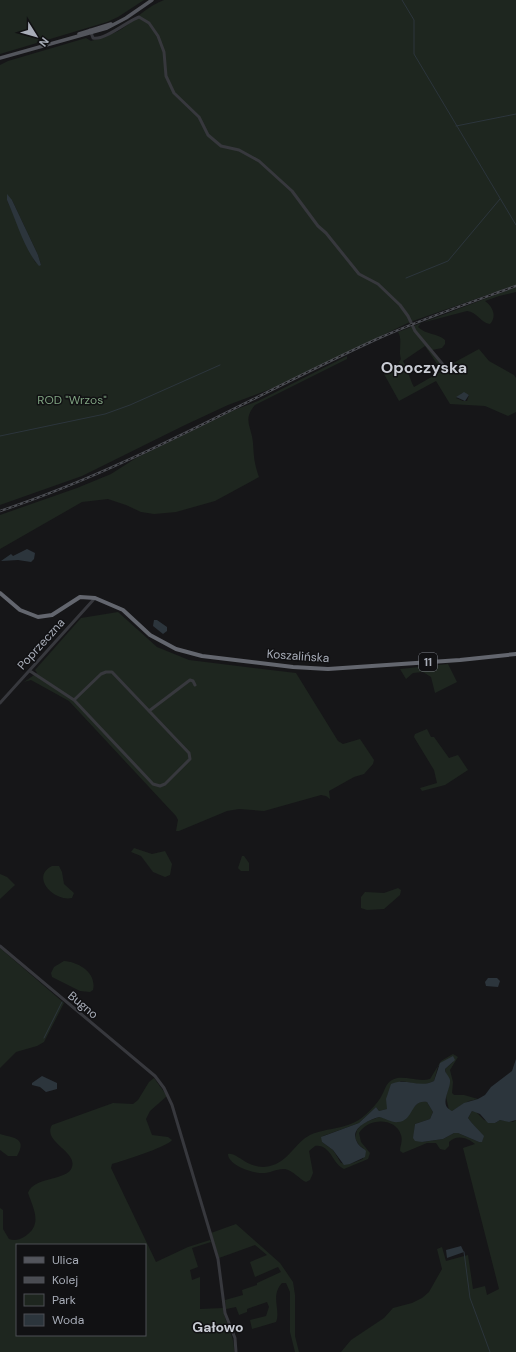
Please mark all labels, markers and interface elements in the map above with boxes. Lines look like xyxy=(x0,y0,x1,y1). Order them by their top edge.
north arrow xyxy=(16,16,56,56)
text: N xyxy=(36,35,52,49)
district label: Opoczyska xyxy=(381,357,467,378)
park label: ROD "Wrzos" xyxy=(37,392,107,408)
street label: Poprzeczna xyxy=(14,615,68,673)
street label: Koszalińska xyxy=(266,646,330,666)
road number: 11 xyxy=(419,653,437,671)
street label: Bugno xyxy=(65,988,101,1022)
legend xyxy=(16,1244,146,1336)
text: Ulica xyxy=(52,1252,79,1268)
text: Kolej xyxy=(52,1272,78,1288)
text: Park xyxy=(52,1292,76,1308)
text: Woda xyxy=(52,1312,84,1328)
district label: Gałowo xyxy=(192,1318,244,1336)

